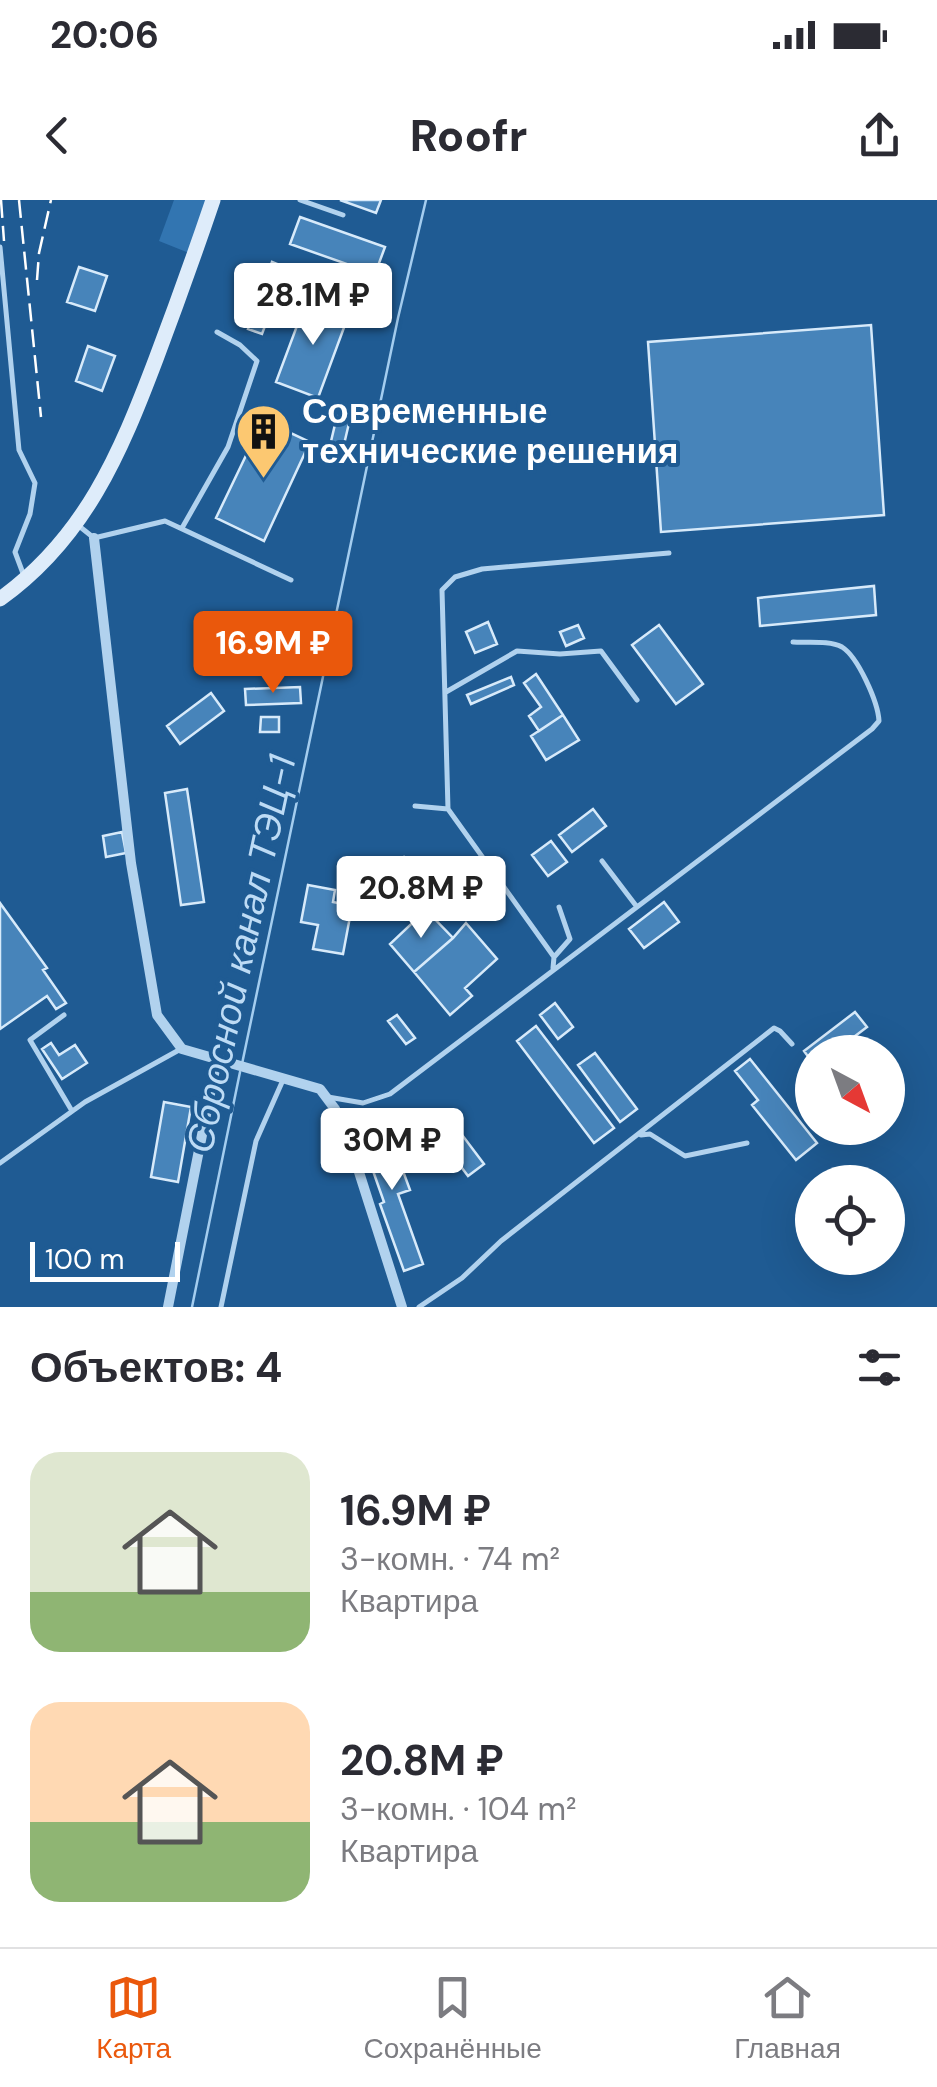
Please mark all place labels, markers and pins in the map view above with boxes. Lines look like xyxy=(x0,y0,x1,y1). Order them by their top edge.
pin: 28.1M ₽ xyxy=(221,263,405,348)
place label: Современные технические решения xyxy=(302,388,678,474)
building icon: Современные технические решения xyxy=(233,401,293,480)
pin: 16.9M ₽ xyxy=(181,611,365,696)
pin: 20.8M ₽ xyxy=(329,856,513,941)
pin: 30M ₽ xyxy=(322,1108,462,1193)

